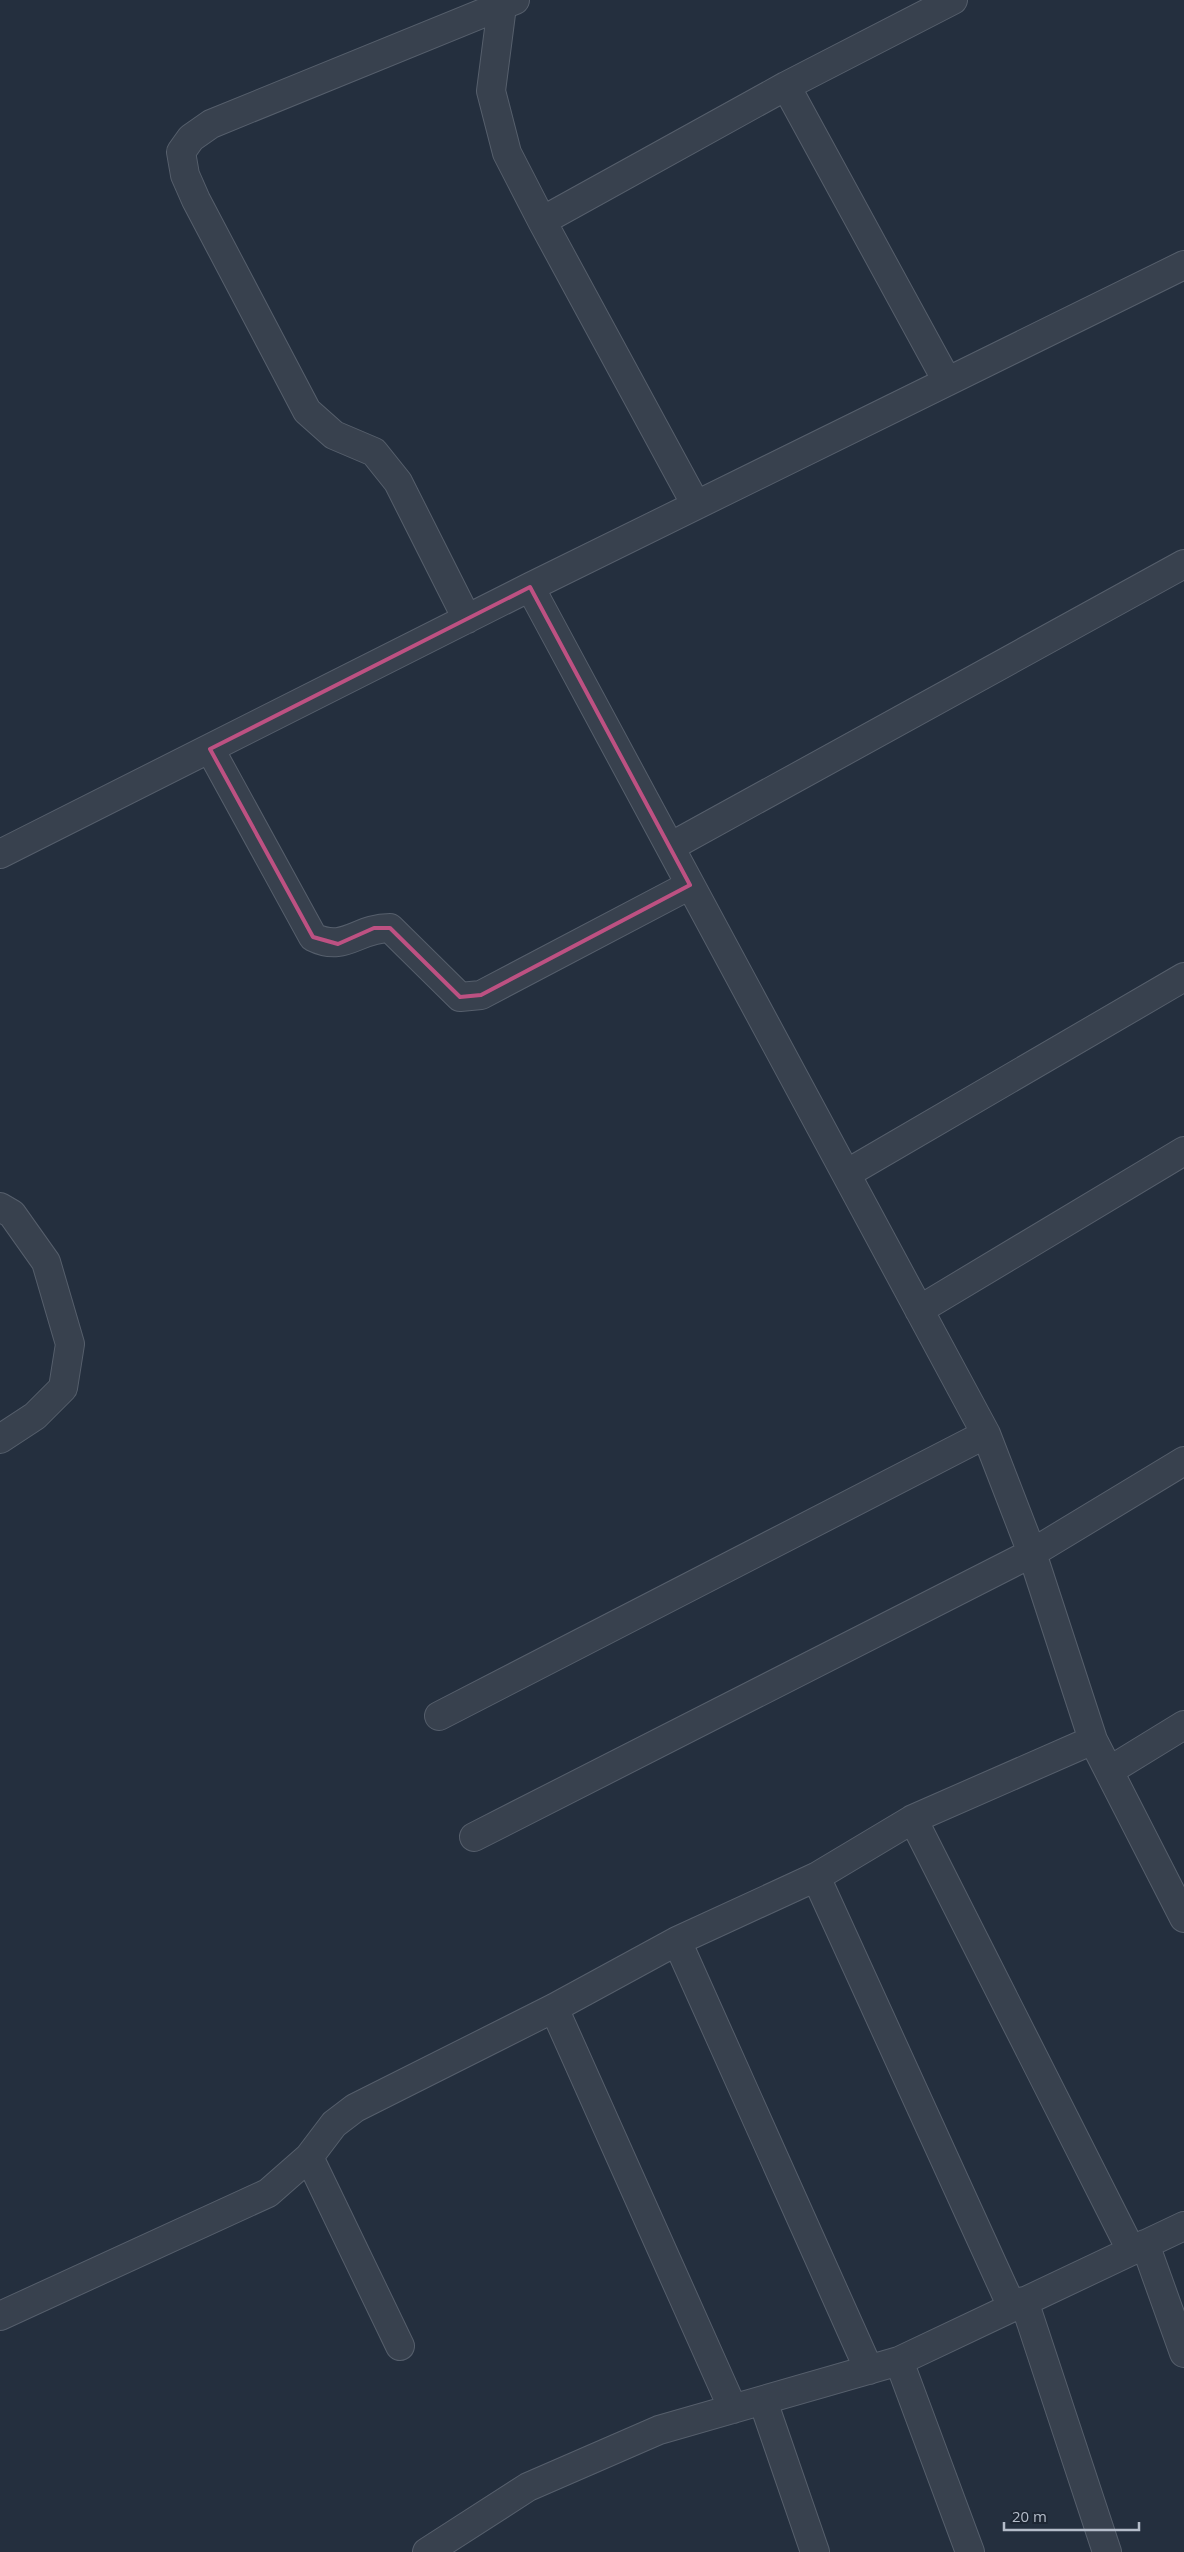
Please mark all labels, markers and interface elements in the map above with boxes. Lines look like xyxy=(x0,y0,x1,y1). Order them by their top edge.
scale bar xyxy=(1004,2500,1139,2532)
text: 20 m xyxy=(1012,2506,1047,2526)

